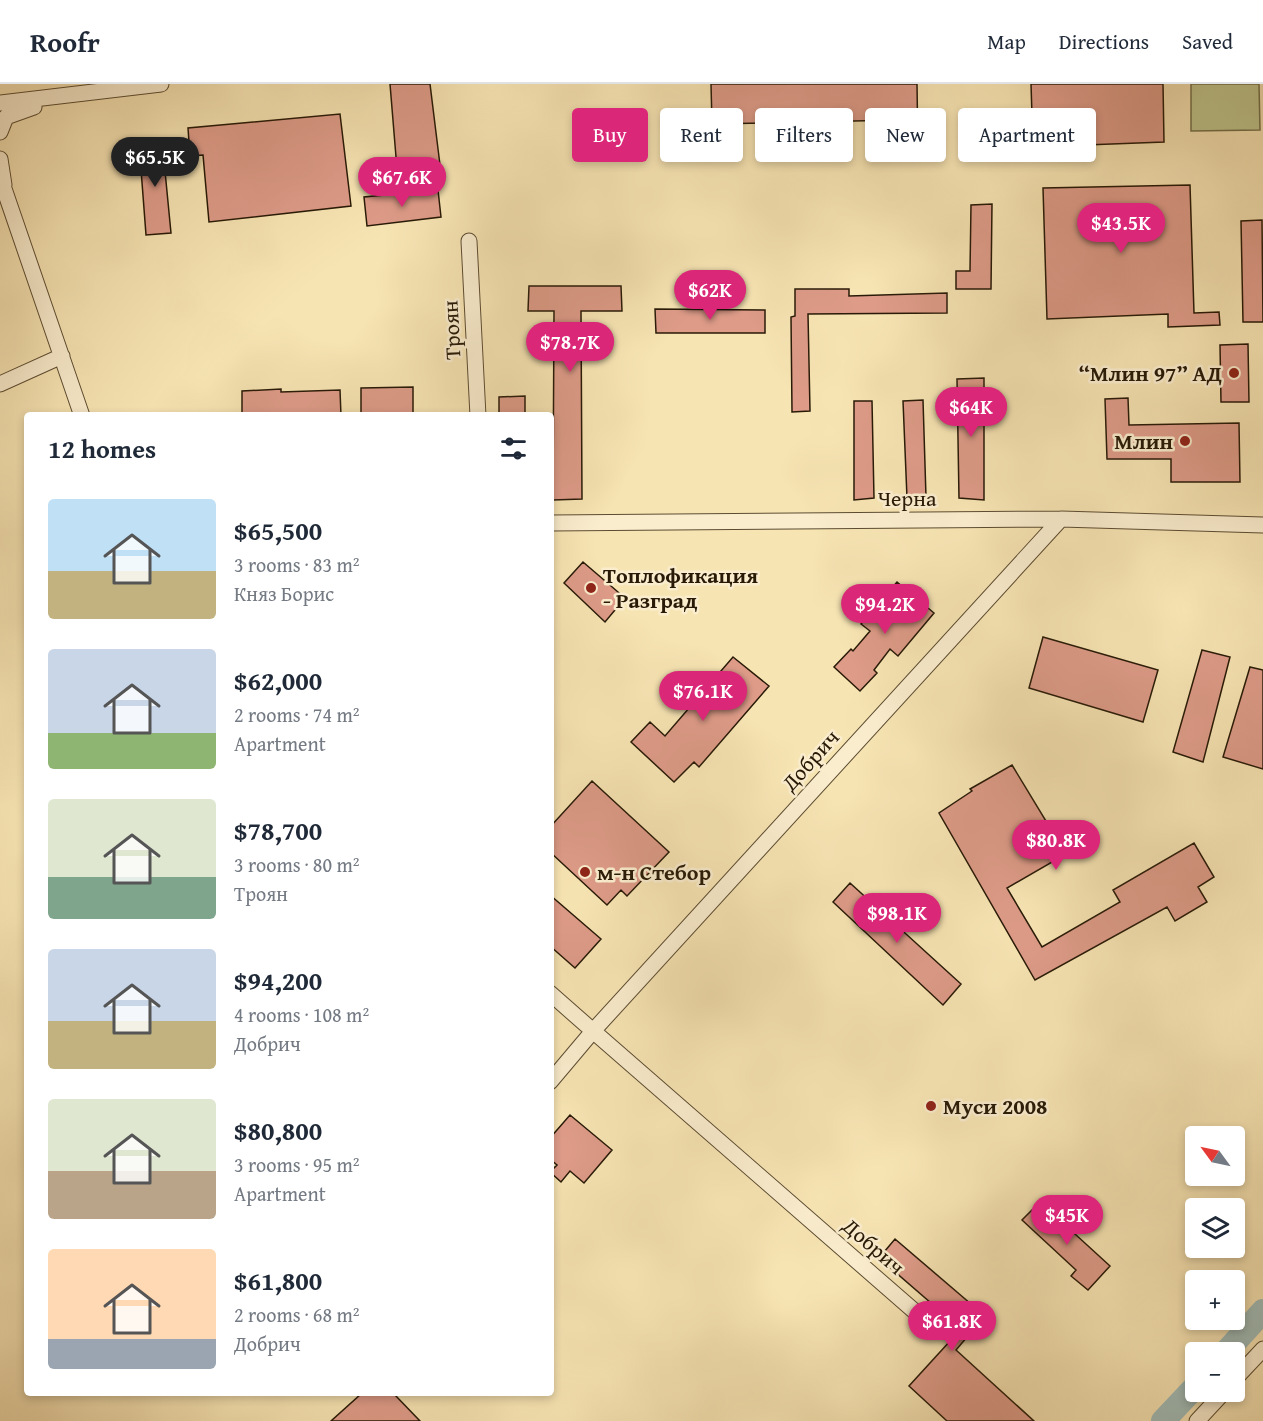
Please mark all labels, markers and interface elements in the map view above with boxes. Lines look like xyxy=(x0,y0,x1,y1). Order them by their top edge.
text: Roofr xyxy=(30,21,100,62)
text: Map xyxy=(987,26,1026,57)
text: Directions xyxy=(1059,26,1149,57)
text: Saved xyxy=(1182,26,1233,57)
chip: Buy xyxy=(572,108,648,162)
chip: Rent xyxy=(660,108,743,162)
chip: Filters xyxy=(755,108,853,162)
chip: New xyxy=(865,108,946,162)
chip: Apartment xyxy=(958,108,1096,162)
pin: $65.5K xyxy=(106,137,204,188)
text: $65.5K xyxy=(125,142,185,171)
pin: $67.6K xyxy=(353,157,451,208)
text: $67.6K xyxy=(372,162,432,191)
pin: $43.5K xyxy=(1072,203,1170,254)
text: $43.5K xyxy=(1091,208,1151,237)
pin: $62K xyxy=(674,270,746,321)
text: $62K xyxy=(688,275,732,304)
street label: Троян xyxy=(433,299,469,360)
pin: $78.7K xyxy=(521,322,619,373)
text: $78.7K xyxy=(540,327,600,356)
place label: “Млин 97” АД xyxy=(1079,357,1222,389)
marker: “Млин 97” АД xyxy=(1227,366,1241,380)
pin: $64K xyxy=(935,387,1007,438)
text: $64K xyxy=(949,392,993,421)
place label: Млин xyxy=(1114,425,1173,457)
text: 12 homes xyxy=(48,429,156,468)
icon: filters xyxy=(497,432,530,465)
marker: Млин xyxy=(1178,434,1192,448)
street label: Черна xyxy=(878,482,937,514)
text: $65,500 xyxy=(234,511,322,550)
icon: home xyxy=(96,523,168,595)
text: 3 rooms · 83 m² xyxy=(234,550,360,579)
place label: Топлофикация - Разград xyxy=(603,559,758,616)
text: Княз Борис xyxy=(234,579,334,608)
marker: Топлофикация - Разград xyxy=(584,581,598,595)
pin: $94.2K xyxy=(836,584,934,635)
text: $94.2K xyxy=(855,589,915,618)
text: $62,000 xyxy=(234,661,322,700)
pin: $76.1K xyxy=(654,671,752,722)
icon: home xyxy=(96,673,168,745)
text: $76.1K xyxy=(673,676,733,705)
text: 2 rooms · 74 m² xyxy=(234,700,360,729)
street label: Добрич xyxy=(773,722,847,799)
text: Apartment xyxy=(234,729,326,758)
text: $78,700 xyxy=(234,811,322,850)
pin: $80.8K xyxy=(1007,820,1105,871)
icon: home xyxy=(96,823,168,895)
text: $80.8K xyxy=(1026,825,1086,854)
text: 3 rooms · 80 m² xyxy=(234,850,360,879)
place label: м-н Стебор xyxy=(597,856,711,888)
marker: м-н Стебор xyxy=(578,865,592,879)
text: Троян xyxy=(234,879,288,908)
pin: $98.1K xyxy=(848,893,946,944)
text: $98.1K xyxy=(867,898,927,927)
text: $94,200 xyxy=(234,961,322,1000)
icon: home xyxy=(96,973,168,1045)
text: 4 rooms · 108 m² xyxy=(234,1000,369,1029)
text: Добрич xyxy=(234,1029,301,1058)
place label: Муси 2008 xyxy=(943,1090,1047,1122)
marker: Муси 2008 xyxy=(924,1099,938,1113)
text: $80,800 xyxy=(234,1111,322,1150)
icon: home xyxy=(96,1123,168,1195)
north arrow xyxy=(1185,1126,1245,1186)
map controls xyxy=(1185,1126,1245,1402)
text: 3 rooms · 95 m² xyxy=(234,1150,360,1179)
text: Apartment xyxy=(234,1179,326,1208)
pin: $45K xyxy=(1031,1195,1103,1246)
button: layers xyxy=(1185,1198,1245,1258)
text: $45K xyxy=(1045,1200,1089,1229)
street label: Добрич xyxy=(835,1209,912,1282)
text: $61,800 xyxy=(234,1261,322,1300)
button: + xyxy=(1185,1270,1245,1330)
icon: home xyxy=(96,1273,168,1345)
text: 2 rooms · 68 m² xyxy=(234,1300,360,1329)
pin: $61.8K xyxy=(903,1301,1001,1352)
text: $61.8K xyxy=(922,1306,982,1335)
text: Добрич xyxy=(234,1329,301,1358)
button: − xyxy=(1185,1342,1245,1402)

